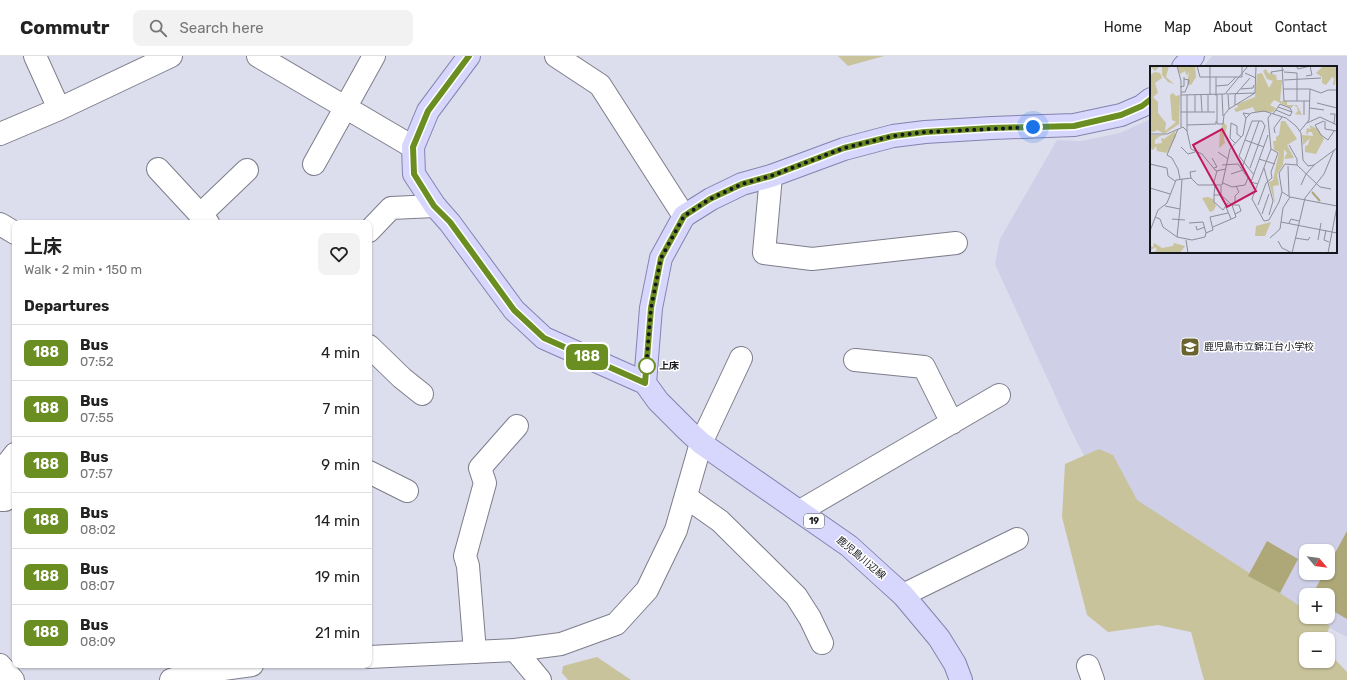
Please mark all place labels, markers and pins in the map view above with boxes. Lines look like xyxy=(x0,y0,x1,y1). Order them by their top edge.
school or university icon: 鹿児島市立錦江台小学校 xyxy=(1179,336,1201,358)
place label: 鹿児島市立錦江台小学校 xyxy=(1204,341,1314,353)
marker: 上床 xyxy=(638,357,656,375)
place label: 上床 xyxy=(659,360,679,372)

